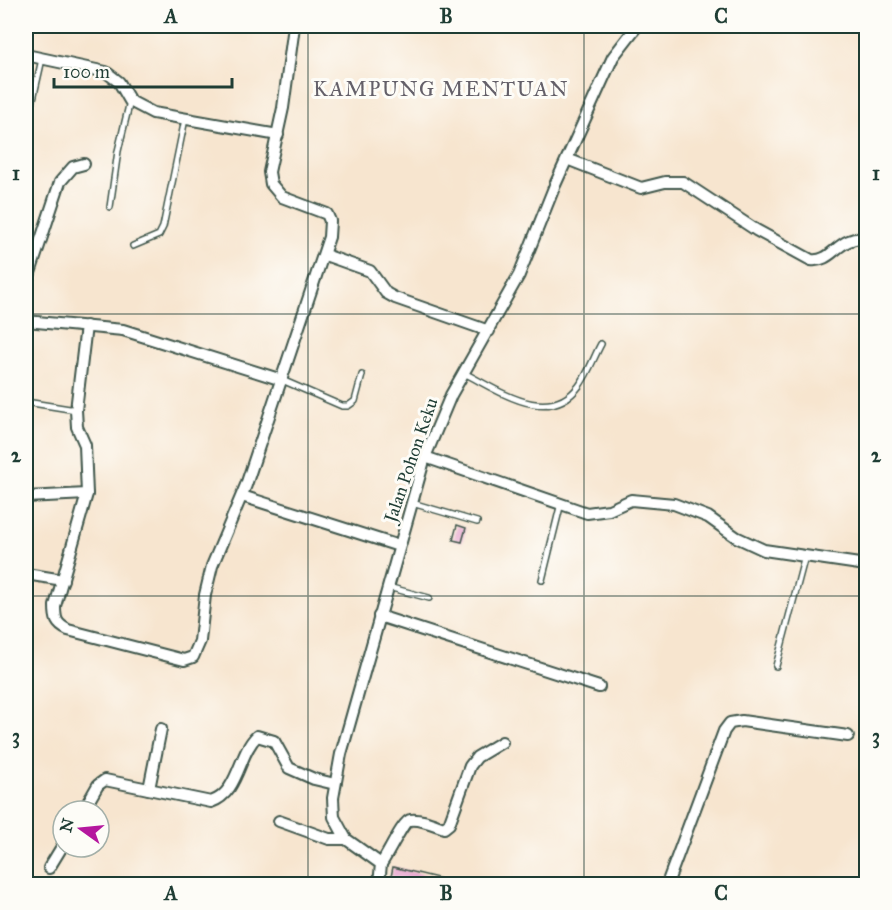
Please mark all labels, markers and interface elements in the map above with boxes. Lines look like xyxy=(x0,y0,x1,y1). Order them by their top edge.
text: A xyxy=(162,4,178,28)
text: B xyxy=(439,4,453,28)
text: C xyxy=(714,4,728,28)
scale bar xyxy=(54,51,232,89)
text: 100 m xyxy=(63,61,110,83)
district label: KAMPUNG MENTUAN xyxy=(313,76,569,102)
text: 1 xyxy=(12,161,20,185)
text: 1 xyxy=(872,161,880,185)
street label: Jalan Pohon Keku xyxy=(379,394,444,527)
text: 2 xyxy=(11,443,22,467)
text: 2 xyxy=(871,443,882,467)
text: 3 xyxy=(12,724,20,749)
text: 3 xyxy=(872,724,880,749)
north arrow xyxy=(51,799,111,859)
text: N xyxy=(56,816,78,834)
text: A xyxy=(162,881,178,905)
text: B xyxy=(439,881,453,905)
text: C xyxy=(714,881,728,905)

